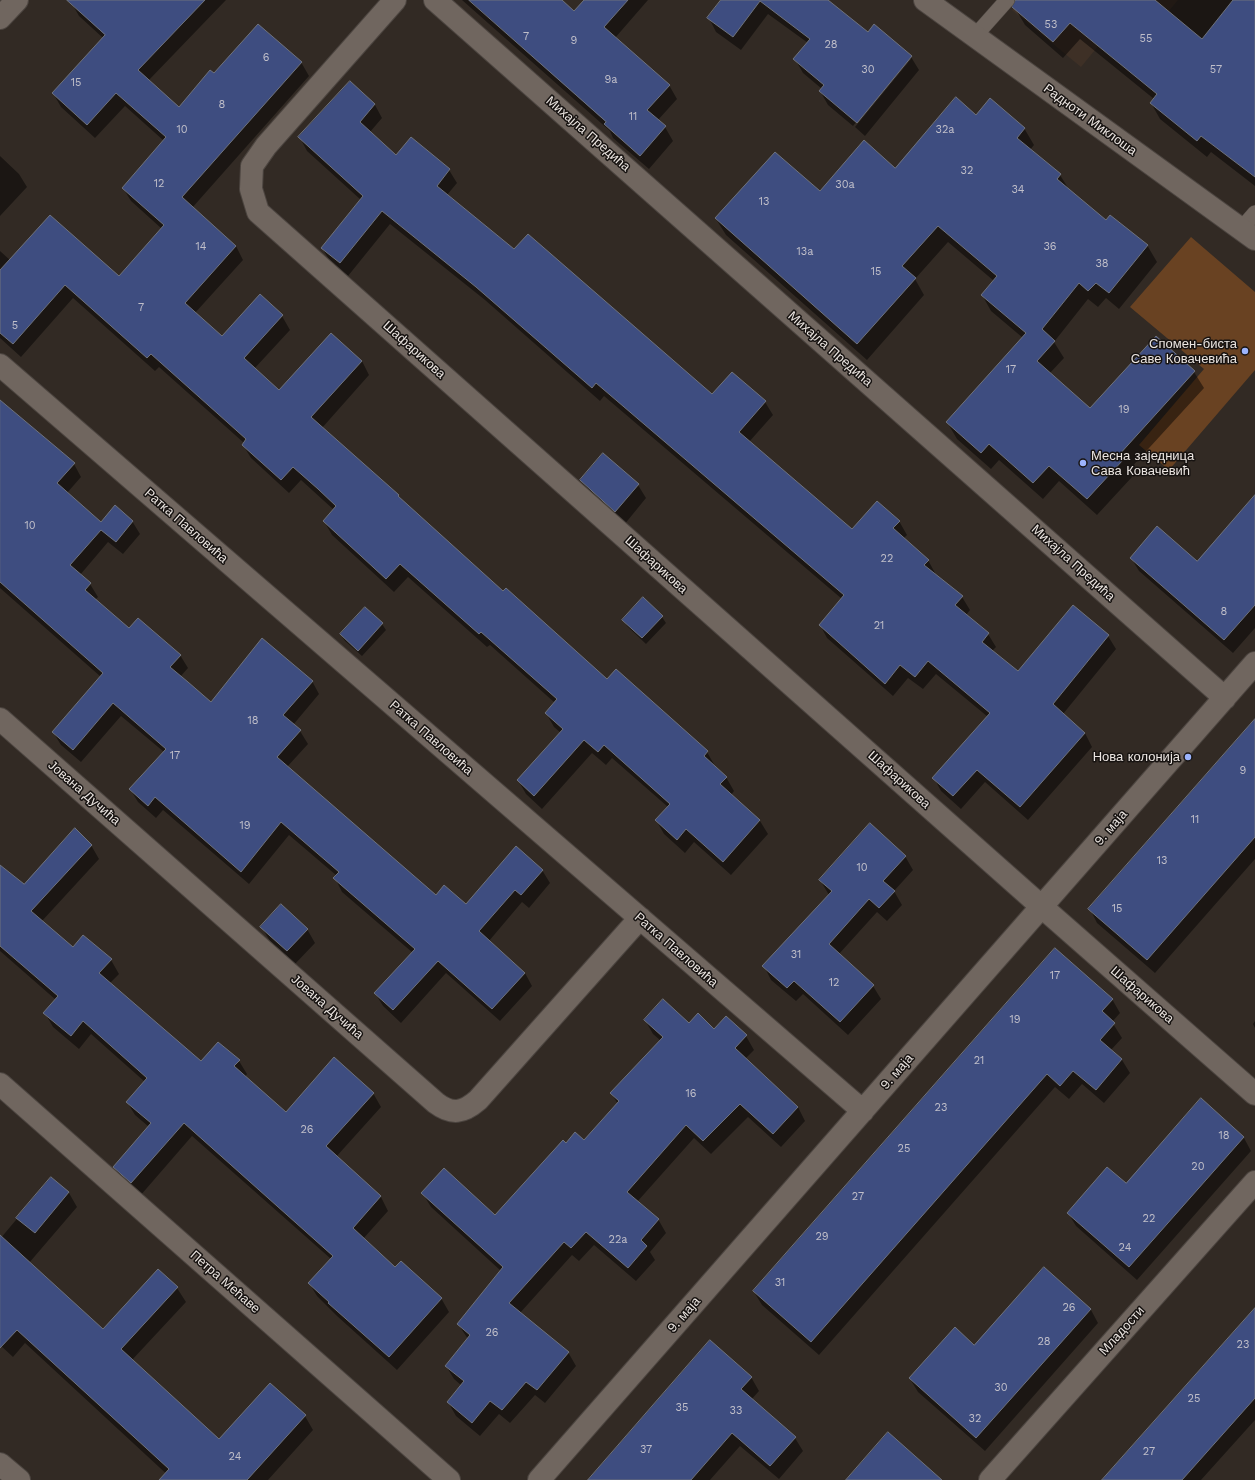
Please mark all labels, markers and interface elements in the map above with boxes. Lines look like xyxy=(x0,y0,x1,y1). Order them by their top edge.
house number: 53 xyxy=(1045,18,1057,32)
house number: 7 xyxy=(523,30,529,44)
house number: 55 xyxy=(1140,32,1152,46)
house number: 9 xyxy=(571,34,577,48)
house number: 28 xyxy=(824,38,838,52)
house number: 6 xyxy=(263,51,269,65)
house number: 30 xyxy=(861,63,875,77)
house number: 57 xyxy=(1210,63,1222,77)
house number: 9a xyxy=(604,73,618,87)
house number: 15 xyxy=(71,76,81,90)
street label: Радноти Миклоша xyxy=(1040,81,1140,159)
street label: Михајла Предића xyxy=(543,93,633,175)
house number: 8 xyxy=(219,98,225,112)
house number: 11 xyxy=(629,110,637,124)
house number: 10 xyxy=(176,123,188,137)
house number: 32a xyxy=(935,123,955,137)
house number: 32 xyxy=(961,164,973,178)
house number: 12 xyxy=(154,177,164,191)
house number: 30a xyxy=(835,178,855,192)
house number: 34 xyxy=(1011,183,1025,197)
house number: 13 xyxy=(759,195,769,209)
house number: 14 xyxy=(195,240,207,254)
house number: 36 xyxy=(1043,240,1057,254)
house number: 13a xyxy=(797,245,813,259)
house number: 38 xyxy=(1095,257,1109,271)
house number: 15 xyxy=(871,265,881,279)
house number: 7 xyxy=(138,301,144,315)
street label: Михајла Предића xyxy=(785,308,875,390)
street label: Шафарикова xyxy=(380,318,448,382)
house number: 5 xyxy=(12,319,18,333)
place label: Спомен-биста Саве Ковачевића xyxy=(1131,336,1237,367)
marker: Спомен-биста Саве Ковачевића xyxy=(1240,346,1250,356)
house number: 17 xyxy=(1006,363,1016,377)
house number: 19 xyxy=(1118,403,1130,417)
place label: Месна заједница Сава Ковачевић xyxy=(1091,448,1194,479)
marker: Месна заједница Сава Ковачевић xyxy=(1078,458,1088,468)
street label: Ратка Павловића xyxy=(141,485,231,567)
house number: 10 xyxy=(24,519,36,533)
street label: Михајла Предића xyxy=(1028,522,1118,604)
street label: Шафарикова xyxy=(622,533,690,597)
house number: 22 xyxy=(881,552,893,566)
house number: 8 xyxy=(1221,605,1227,619)
house number: 21 xyxy=(874,619,884,633)
street label: Ратка Павловића xyxy=(386,697,476,779)
house number: 18 xyxy=(247,714,259,728)
street label: Шафарикова xyxy=(865,748,933,812)
house number: 17 xyxy=(170,749,180,763)
place label: Нова колонија xyxy=(1093,749,1180,765)
marker: Нова колонија xyxy=(1183,752,1193,762)
street label: Јована Дучића xyxy=(45,757,123,829)
house number: 9 xyxy=(1240,764,1246,778)
street label: 9. маја xyxy=(1091,807,1131,849)
house number: 11 xyxy=(1191,813,1199,827)
house number: 19 xyxy=(239,819,251,833)
house number: 13 xyxy=(1157,854,1167,868)
house number: 10 xyxy=(856,861,868,875)
house number: 15 xyxy=(1112,902,1122,916)
street label: Ратка Павловића xyxy=(631,909,721,991)
house number: 31 xyxy=(791,948,801,962)
street label: Шафарикова xyxy=(1107,963,1177,1027)
house number: 17 xyxy=(1050,969,1060,983)
street label: Јована Дучића xyxy=(288,971,366,1043)
house number: 12 xyxy=(829,976,839,990)
house number: 19 xyxy=(1009,1013,1021,1027)
street label: 9. маја xyxy=(877,1051,917,1093)
house number: 21 xyxy=(974,1054,984,1068)
house number: 16 xyxy=(686,1087,696,1101)
house number: 23 xyxy=(935,1101,947,1115)
house number: 26 xyxy=(300,1123,314,1137)
house number: 18 xyxy=(1218,1129,1230,1143)
house number: 25 xyxy=(898,1142,910,1156)
house number: 20 xyxy=(1191,1160,1205,1174)
house number: 27 xyxy=(852,1190,864,1204)
house number: 22 xyxy=(1143,1212,1155,1226)
house number: 29 xyxy=(815,1230,829,1244)
house number: 22a xyxy=(608,1233,628,1247)
house number: 24 xyxy=(1119,1241,1131,1255)
street label: Петра Мећаве xyxy=(187,1247,263,1317)
house number: 31 xyxy=(775,1276,785,1290)
street label: 9. маја xyxy=(664,1294,704,1336)
house number: 26 xyxy=(1062,1301,1076,1315)
street label: Младости xyxy=(1096,1303,1148,1359)
house number: 26 xyxy=(485,1326,499,1340)
house number: 28 xyxy=(1037,1335,1051,1349)
house number: 23 xyxy=(1237,1338,1249,1352)
house number: 30 xyxy=(994,1381,1008,1395)
house number: 25 xyxy=(1188,1392,1200,1406)
house number: 35 xyxy=(676,1401,688,1415)
house number: 33 xyxy=(730,1404,742,1418)
house number: 32 xyxy=(969,1412,981,1426)
house number: 37 xyxy=(640,1443,652,1457)
house number: 27 xyxy=(1143,1445,1155,1459)
house number: 24 xyxy=(229,1450,241,1464)

